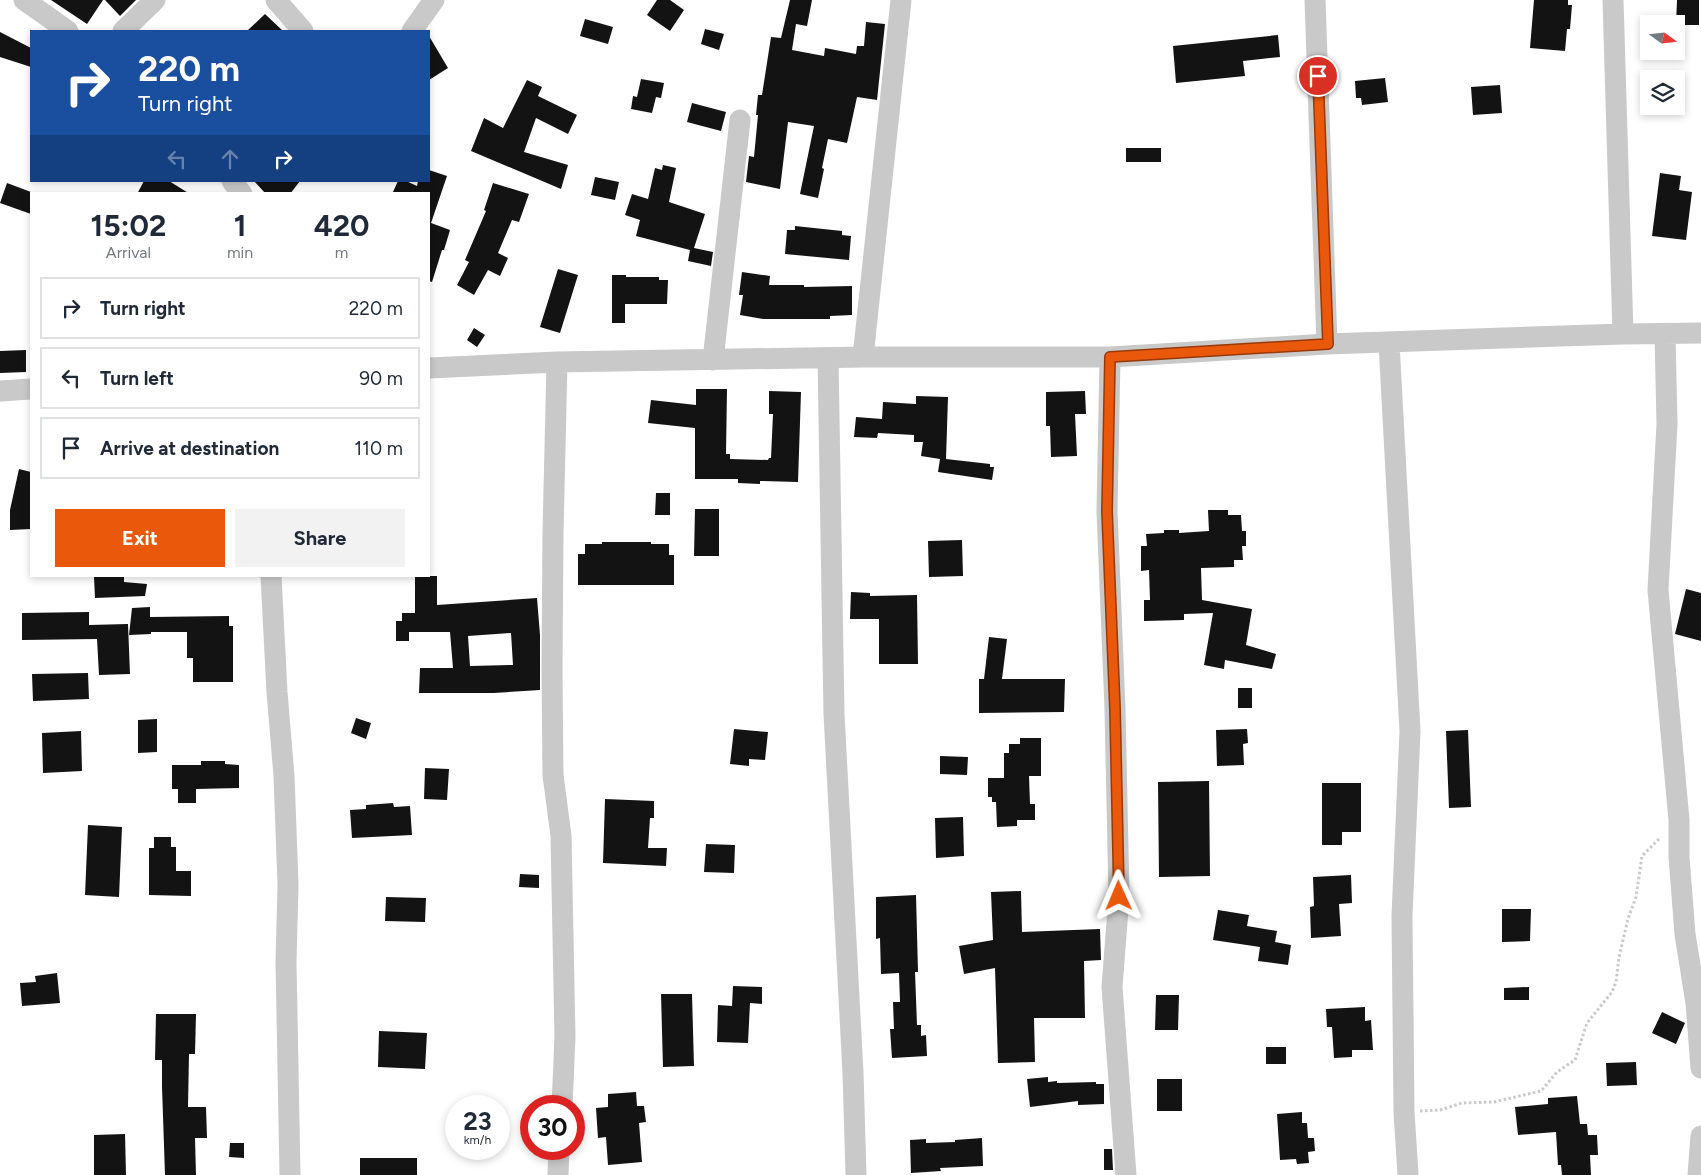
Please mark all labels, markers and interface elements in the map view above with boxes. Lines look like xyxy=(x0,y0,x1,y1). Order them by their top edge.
north arrow xyxy=(1640,15,1685,60)
map controls xyxy=(1640,15,1685,115)
text: 220 m xyxy=(138,48,240,90)
icon: right xyxy=(55,50,120,115)
pin xyxy=(1297,55,1339,97)
icon: arrive xyxy=(1304,62,1332,90)
button: layers xyxy=(1640,70,1685,115)
text: Turn right xyxy=(138,90,233,117)
icon: left xyxy=(163,145,191,173)
icon: ahead xyxy=(216,145,244,173)
icon: right xyxy=(269,145,297,173)
text: 15:02 xyxy=(90,207,166,244)
text: 1 xyxy=(234,207,246,244)
text: 420 xyxy=(314,207,369,244)
text: Arrival xyxy=(106,243,151,262)
text: min xyxy=(227,243,253,262)
text: m xyxy=(335,243,348,262)
icon: right xyxy=(57,294,85,322)
text: Turn right xyxy=(100,297,186,320)
text: 220 m xyxy=(349,297,403,320)
icon: left xyxy=(57,364,85,392)
text: Turn left xyxy=(100,367,174,390)
text: 90 m xyxy=(359,367,403,390)
icon: arrive xyxy=(57,434,85,462)
text: Arrive at destination xyxy=(100,437,279,460)
text: 110 m xyxy=(354,437,403,460)
button: Exit xyxy=(55,509,225,567)
button: Share xyxy=(235,509,405,567)
position arrow xyxy=(1092,869,1144,921)
speed limit sign: 30 xyxy=(520,1095,585,1160)
text: 23 xyxy=(463,1106,492,1136)
text: km/h xyxy=(464,1133,491,1147)

